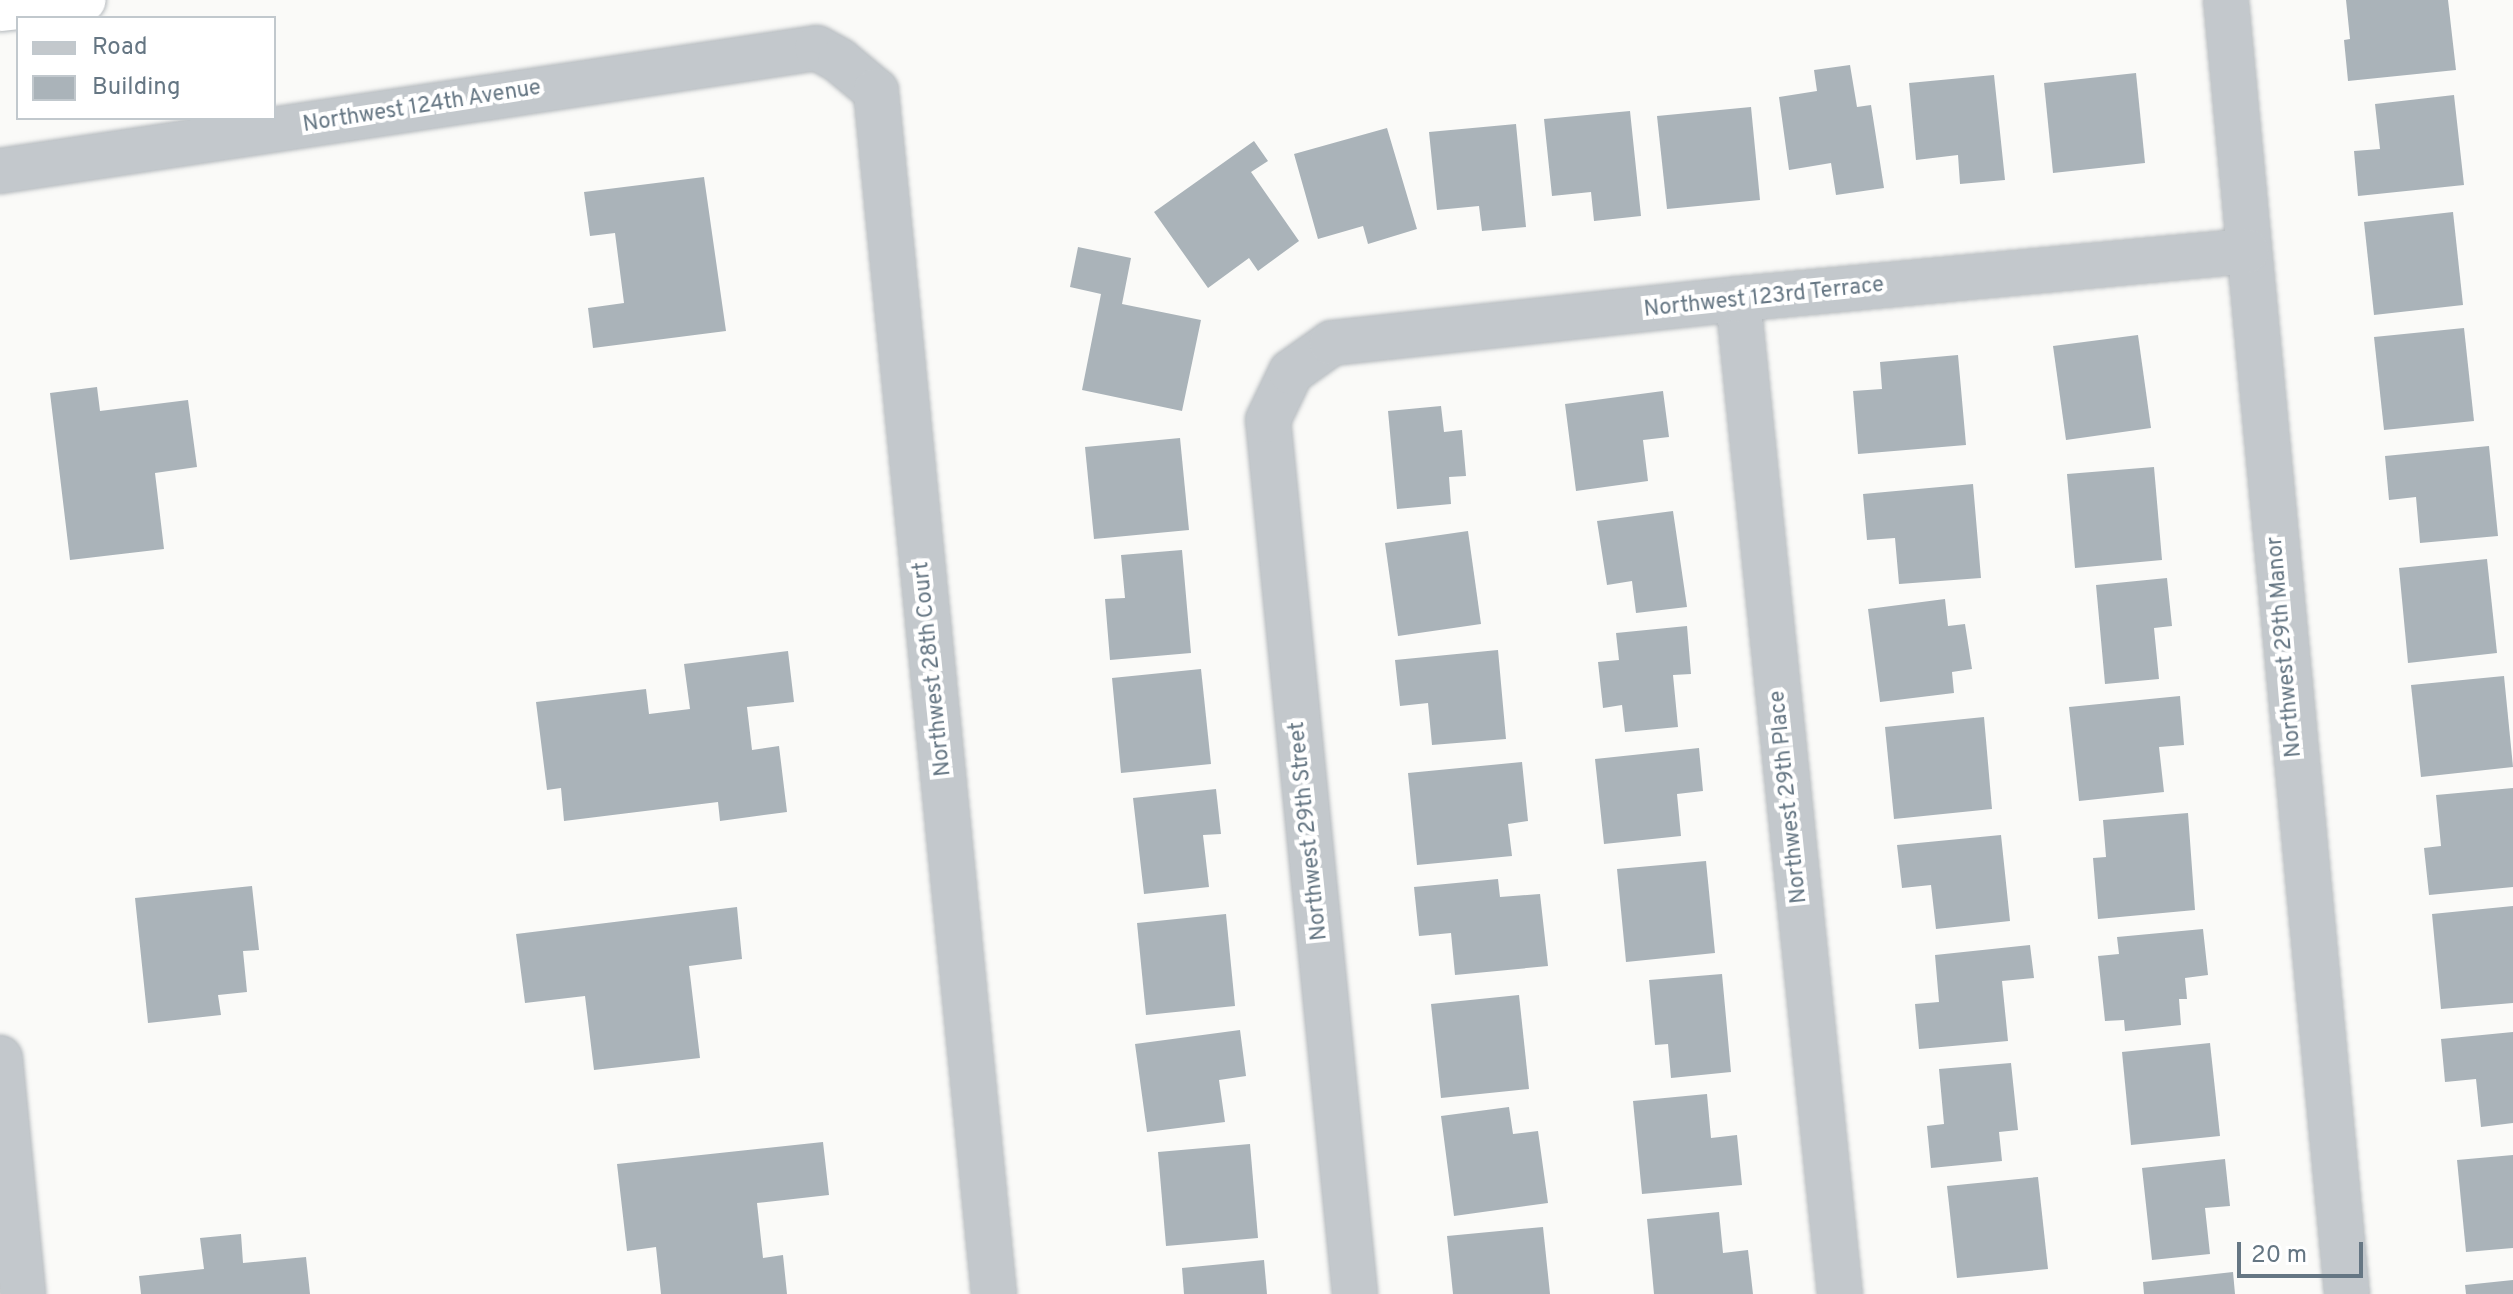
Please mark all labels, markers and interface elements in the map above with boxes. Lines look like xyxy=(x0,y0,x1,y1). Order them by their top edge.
legend xyxy=(16,16,276,120)
text: Road xyxy=(92,33,148,63)
text: Building xyxy=(92,73,181,103)
street label: Northwest 124th Avenue xyxy=(301,75,543,139)
street label: Northwest 123rd Terrace xyxy=(1642,272,1886,324)
street label: Northwest 29th Manor xyxy=(2262,535,2308,759)
street label: Northwest 28th Court xyxy=(909,560,957,778)
street label: Northwest 29th Place xyxy=(1765,689,1813,905)
street label: Northwest 29th Street xyxy=(1284,720,1334,942)
scale bar xyxy=(2241,1226,2367,1276)
text: 20 m xyxy=(2251,1241,2307,1271)

